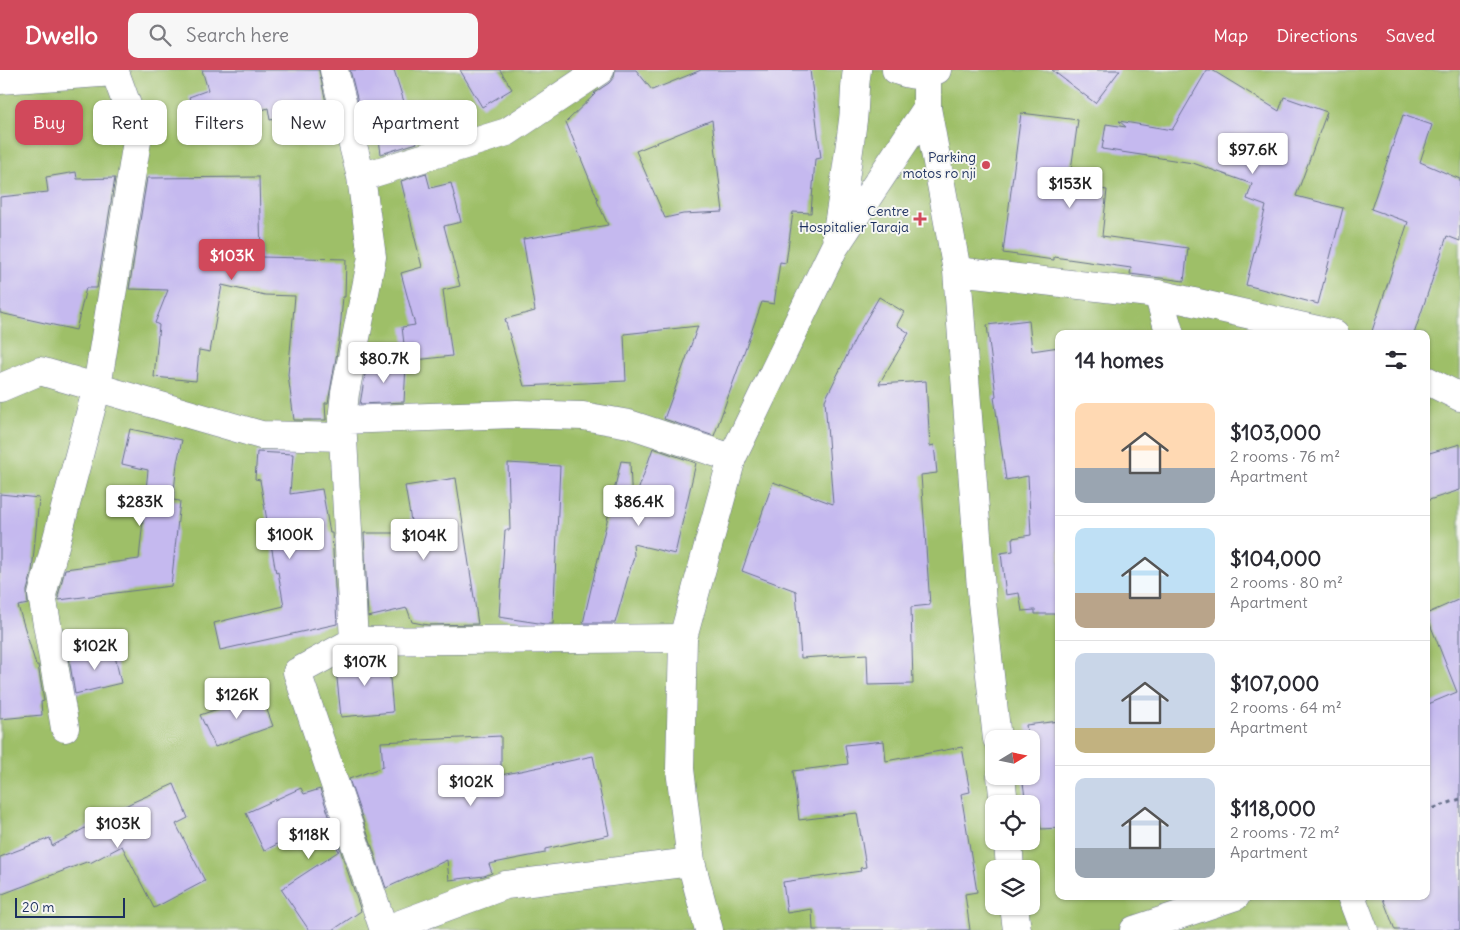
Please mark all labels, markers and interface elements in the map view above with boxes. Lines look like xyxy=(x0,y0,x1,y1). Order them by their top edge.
search box xyxy=(128,13,478,58)
text: Dwello xyxy=(25,20,98,50)
icon: search xyxy=(146,21,174,49)
text: Search here xyxy=(186,23,289,47)
text: Map xyxy=(1213,24,1248,47)
text: Directions xyxy=(1276,24,1358,47)
text: Saved xyxy=(1386,24,1435,47)
chip: Buy xyxy=(15,100,83,145)
chip: Rent xyxy=(93,100,167,145)
chip: Filters xyxy=(177,100,262,145)
chip: New xyxy=(272,100,344,145)
chip: Apartment xyxy=(354,100,477,145)
pin: $97.6K xyxy=(1212,132,1294,175)
text: $97.6K xyxy=(1229,139,1277,159)
place label: Parking motos ro nji xyxy=(903,148,976,182)
marker: Parking motos ro nji xyxy=(980,159,992,171)
pin: $153K xyxy=(1035,166,1105,209)
text: $153K xyxy=(1048,173,1092,193)
place label: Centre Hospitalier Taraja xyxy=(799,202,909,236)
marker: Centre Hospitalier Taraja xyxy=(913,212,927,226)
pin: $103K xyxy=(197,238,267,281)
text: $103K xyxy=(210,245,254,265)
pin: $80.7K xyxy=(343,342,425,384)
icon: filters xyxy=(1382,346,1410,374)
text: 14 homes xyxy=(1075,347,1164,374)
text: $80.7K xyxy=(359,348,409,368)
text: $103,000 xyxy=(1230,419,1321,446)
icon: home xyxy=(1115,423,1175,483)
text: 2 rooms · 76 m² xyxy=(1230,446,1340,466)
text: Apartment xyxy=(1230,466,1308,486)
pin: $283K xyxy=(105,484,175,527)
pin: $86.4K xyxy=(598,484,680,527)
text: $283K xyxy=(117,491,163,511)
text: $86.4K xyxy=(614,491,664,511)
pin: $100K xyxy=(255,518,325,560)
pin: $104K xyxy=(389,518,459,561)
text: $100K xyxy=(267,524,313,544)
text: $104K xyxy=(402,525,446,545)
text: $104,000 xyxy=(1230,545,1321,572)
icon: home xyxy=(1115,548,1175,608)
text: 2 rooms · 80 m² xyxy=(1230,572,1343,592)
text: Apartment xyxy=(1230,592,1308,612)
pin: $102K xyxy=(60,628,130,671)
text: $102K xyxy=(73,635,117,655)
pin: $107K xyxy=(330,644,400,687)
text: $107K xyxy=(344,651,386,671)
text: $107,000 xyxy=(1230,670,1319,697)
icon: home xyxy=(1115,673,1175,733)
pin: $126K xyxy=(202,678,272,720)
text: $126K xyxy=(216,684,258,704)
text: 2 rooms · 64 m² xyxy=(1230,697,1342,717)
text: Apartment xyxy=(1230,717,1308,737)
north arrow xyxy=(985,730,1040,785)
map controls xyxy=(985,730,1040,915)
pin: $102K xyxy=(436,764,506,807)
text: $102K xyxy=(449,771,493,791)
button: locate xyxy=(985,795,1040,850)
text: $118,000 xyxy=(1230,795,1316,822)
icon: home xyxy=(1115,798,1175,858)
pin: $103K xyxy=(83,806,153,849)
text: $103K xyxy=(96,813,140,833)
pin: $118K xyxy=(274,818,344,860)
text: 2 rooms · 72 m² xyxy=(1230,822,1340,842)
text: $118K xyxy=(289,824,329,844)
text: Apartment xyxy=(1230,842,1308,862)
button: layers xyxy=(985,860,1040,915)
scale bar xyxy=(15,895,125,918)
text: 20 m xyxy=(22,898,55,916)

